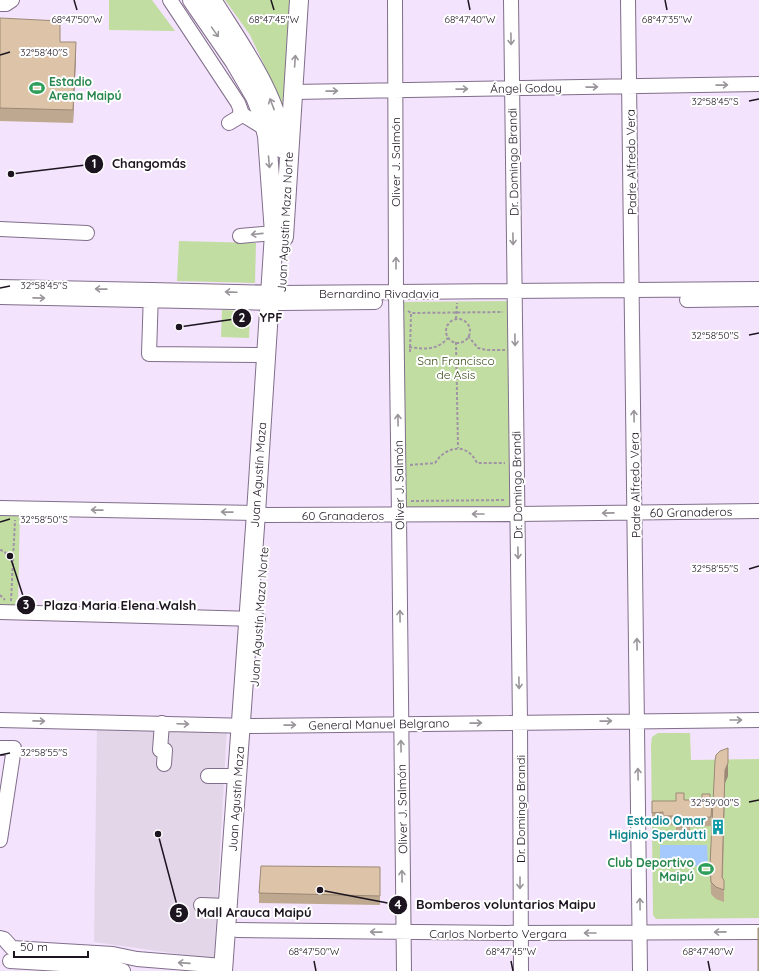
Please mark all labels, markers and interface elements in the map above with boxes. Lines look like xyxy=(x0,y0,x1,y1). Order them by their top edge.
text: 68°47'50"W xyxy=(51,13,103,26)
text: 68°47'45"W xyxy=(249,13,300,26)
text: 68°47'40"W xyxy=(445,13,496,26)
text: 68°47'35"W xyxy=(642,13,692,26)
one-way arrow xyxy=(211,26,219,37)
one-way arrow xyxy=(507,32,515,45)
text: 32°58'40"S xyxy=(20,46,68,59)
one-way arrow xyxy=(291,55,298,68)
place label: Estadio Arena Maipú xyxy=(49,74,122,103)
sports icon: Estadio Arena Maipú xyxy=(28,79,46,97)
street label: Ángel Godoy xyxy=(490,80,562,96)
one-way arrow xyxy=(715,81,728,89)
one-way arrow xyxy=(585,83,598,91)
one-way arrow xyxy=(455,85,468,93)
one-way arrow xyxy=(325,87,338,95)
text: 32°58'45"S xyxy=(691,95,739,108)
one-way arrow xyxy=(267,99,275,111)
street label: Dr. Domingo Brandi xyxy=(505,108,521,216)
street label: Padre Alfredo Vera xyxy=(623,109,639,215)
street label: Oliver J. Salmón xyxy=(388,117,403,207)
callout: Changomás xyxy=(84,151,194,176)
street label: Juan Agustín Maza Norte xyxy=(274,151,296,293)
text: Changomás xyxy=(112,155,186,171)
one-way arrow xyxy=(265,155,273,168)
text: 1 xyxy=(92,156,96,171)
one-way arrow xyxy=(251,231,264,238)
one-way arrow xyxy=(509,232,517,245)
one-way arrow xyxy=(392,257,399,270)
text: 32°58'45"S xyxy=(20,279,68,292)
one-way arrow xyxy=(95,285,108,293)
street label: Bernardino Rivadavia xyxy=(319,286,439,301)
one-way arrow xyxy=(225,288,238,296)
one-way arrow xyxy=(32,295,45,302)
callout: YPF xyxy=(232,305,291,330)
text: YPF xyxy=(260,309,282,325)
text: 2 xyxy=(239,310,246,325)
text: 32°58'50"S xyxy=(691,329,739,342)
one-way arrow xyxy=(511,333,519,346)
park label: San Francisco de Asis xyxy=(417,353,495,382)
one-way arrow xyxy=(630,410,638,423)
one-way arrow xyxy=(394,414,402,427)
street label: Juan Agustín Maza xyxy=(247,422,269,528)
street label: Dr. Domingo Brandi xyxy=(509,431,525,539)
street label: Padre Alfredo Vera xyxy=(627,432,643,538)
street label: Oliver J. Salmón xyxy=(391,440,407,530)
street label: 60 Granaderos xyxy=(650,504,733,520)
one-way arrow xyxy=(91,506,104,513)
street label: 60 Granaderos xyxy=(302,508,385,523)
one-way arrow xyxy=(221,509,234,516)
one-way arrow xyxy=(602,509,615,517)
one-way arrow xyxy=(472,510,485,518)
text: 32°58'50"S xyxy=(20,513,68,526)
street label: Juan Agustín Maza Norte xyxy=(247,546,271,688)
one-way arrow xyxy=(514,546,522,559)
text: 32°58'55"S xyxy=(691,562,739,575)
callout: Plaza Maria Elena Walsh xyxy=(16,593,204,618)
text: 3 xyxy=(23,597,29,612)
text: Plaza Maria Elena Walsh xyxy=(44,597,196,613)
one-way arrow xyxy=(396,610,404,623)
one-way arrow xyxy=(633,638,640,651)
one-way arrow xyxy=(515,676,523,689)
street label: General Manuel Belgrano xyxy=(308,715,450,733)
one-way arrow xyxy=(729,716,742,724)
one-way arrow xyxy=(32,717,45,725)
one-way arrow xyxy=(599,717,612,725)
one-way arrow xyxy=(469,719,482,726)
one-way arrow xyxy=(176,720,189,728)
one-way arrow xyxy=(283,721,296,729)
one-way arrow xyxy=(397,740,405,753)
text: 32°58'55"S xyxy=(20,746,68,759)
street label: Juan Agustín Maza xyxy=(225,746,247,852)
street label: Dr. Domingo Brandi xyxy=(513,755,528,863)
street label: Oliver J. Salmón xyxy=(394,764,410,854)
one-way arrow xyxy=(634,768,642,781)
text: 32°59'00"S xyxy=(691,796,740,809)
place label: Estadio Omar Higinio Sperdutti xyxy=(609,813,706,842)
building icon: Estadio Omar Higinio Sperdutti xyxy=(709,818,727,836)
place label: Club Deportivo Maipú xyxy=(607,855,695,884)
sports icon: Club Deportivo Maipú xyxy=(697,860,715,878)
one-way arrow xyxy=(399,870,406,883)
one-way arrow xyxy=(517,876,524,889)
callout: Bomberos voluntarios Maipu xyxy=(388,892,604,917)
text: Bomberos voluntarios Maipu xyxy=(416,896,596,912)
text: 4 xyxy=(394,897,402,912)
one-way arrow xyxy=(636,898,644,911)
callout: Mall Arauca Maipú xyxy=(169,900,320,925)
text: Mall Arauca Maipú xyxy=(196,904,312,920)
text: 5 xyxy=(176,905,183,920)
street label: Carlos Norberto Vergara xyxy=(429,926,567,941)
one-way arrow xyxy=(370,928,383,936)
one-way arrow xyxy=(714,928,727,936)
one-way arrow xyxy=(584,929,597,937)
scale bar xyxy=(14,933,88,959)
text: 50 m xyxy=(20,939,48,954)
text: 68°47'50"W xyxy=(288,945,340,958)
text: 68°47'45"W xyxy=(486,945,537,958)
text: 68°47'40"W xyxy=(683,945,734,958)
one-way arrow xyxy=(178,959,191,966)

